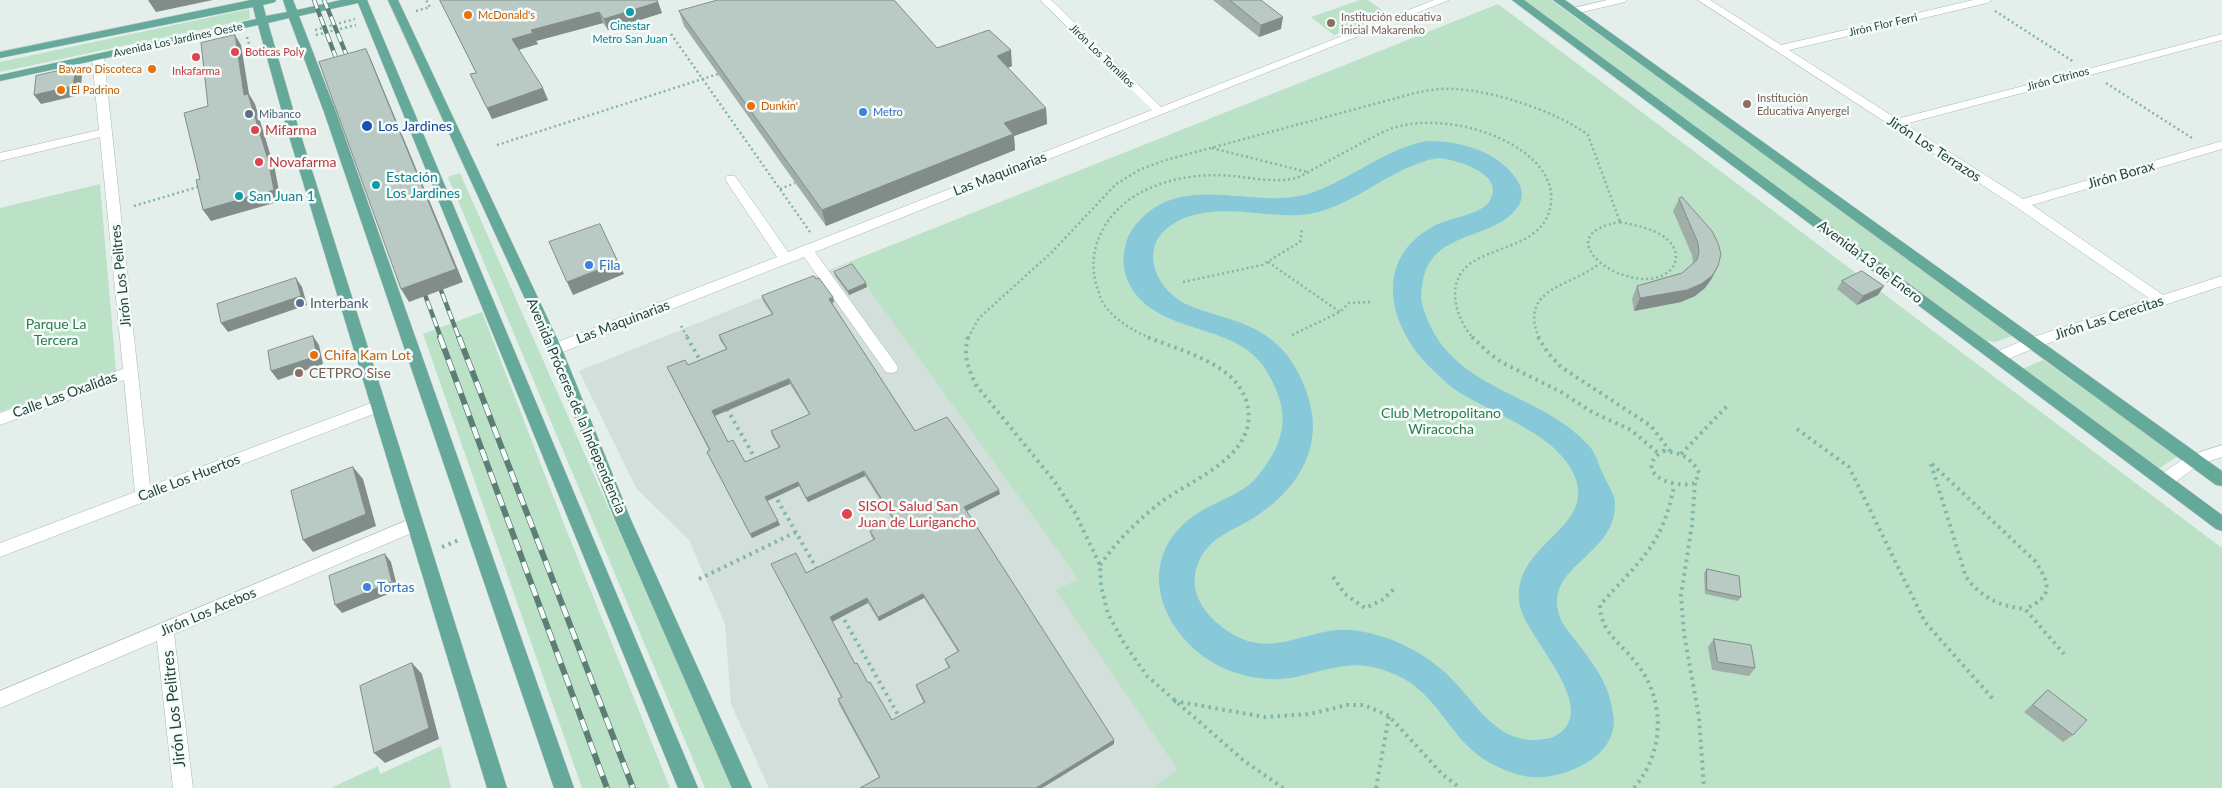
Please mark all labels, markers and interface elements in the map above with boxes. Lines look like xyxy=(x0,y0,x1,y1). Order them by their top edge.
marker: Cinestar Metro San Juan xyxy=(624,6,636,18)
place label: McDonald's xyxy=(478,8,535,22)
marker: McDonald's xyxy=(462,9,474,21)
place label: Institución educativa inicial Makarenko xyxy=(1341,10,1441,36)
street label: Jirón Flor Ferri xyxy=(1847,11,1919,39)
marker: Institución educativa inicial Makarenko xyxy=(1325,17,1337,29)
place label: Cinestar Metro San Juan xyxy=(592,19,668,45)
street label: Avenida Los Jardines Oeste xyxy=(112,20,244,60)
street label: Jirón Los Tornillos xyxy=(1067,22,1137,90)
place label: Boticas Poly xyxy=(245,45,304,59)
marker: Boticas Poly xyxy=(229,46,241,58)
marker: Inkafarma xyxy=(190,51,202,63)
place label: Bavaro Discoteca xyxy=(58,62,142,76)
marker: Bavaro Discoteca xyxy=(146,63,158,75)
place label: Inkafarma xyxy=(172,64,220,78)
street label: Jirón Citrinos xyxy=(2025,64,2091,94)
place label: El Padrino xyxy=(71,83,120,97)
marker: El Padrino xyxy=(55,84,67,96)
place label: Institución Educativa Anyergel xyxy=(1757,91,1849,117)
marker: Institución Educativa Anyergel xyxy=(1741,98,1753,110)
place label: Dunkin' xyxy=(761,99,798,113)
marker: Dunkin' xyxy=(745,100,757,112)
place label: Metro xyxy=(873,105,903,119)
marker: Metro xyxy=(857,106,869,118)
place label: Mibanco xyxy=(259,107,301,121)
marker: Mibanco xyxy=(243,108,255,120)
street label: Jirón Los Terrazos xyxy=(1884,112,1984,186)
place label: Los Jardines xyxy=(378,118,452,134)
marker: Los Jardines xyxy=(360,119,374,133)
place label: Mifarma xyxy=(265,122,317,138)
marker: Mifarma xyxy=(249,124,261,136)
street label: Las Maquinarias xyxy=(951,148,1049,200)
place label: Novafarma xyxy=(269,154,337,170)
marker: Novafarma xyxy=(253,156,265,168)
street label: Jirón Borax xyxy=(2085,157,2157,193)
place label: Estación Los Jardines xyxy=(386,169,460,202)
marker: Estación Los Jardines xyxy=(370,179,382,191)
place label: San Juan 1 xyxy=(249,188,315,204)
marker: San Juan 1 xyxy=(233,190,245,202)
street label: Avenida 13 de Enero xyxy=(1814,217,1926,307)
street label: Jirón Los Pelitres xyxy=(107,224,135,328)
place label: Fila xyxy=(599,257,621,273)
marker: Fila xyxy=(583,259,595,271)
street label: Jirón Las Cerecitas xyxy=(2052,292,2166,344)
place label: Interbank xyxy=(310,295,369,311)
street label: Avenida Próceres de la Independencia xyxy=(523,296,629,516)
street label: Las Maquinarias xyxy=(574,296,672,348)
marker: Interbank xyxy=(294,297,306,309)
park label: Parque La Tercera xyxy=(26,316,86,348)
place label: Chifa Kam Lot xyxy=(324,347,411,363)
marker: Chifa Kam Lot xyxy=(308,349,320,361)
place label: CETPRO Sise xyxy=(309,365,391,381)
marker: CETPRO Sise xyxy=(293,367,305,379)
street label: Calle Las Oxalidas xyxy=(10,368,120,422)
park label: Club Metropolitano Wiracocha xyxy=(1381,405,1501,438)
street label: Calle Los Huertos xyxy=(136,451,242,505)
place label: SISOL Salud San Juan de Lurigancho xyxy=(858,498,976,530)
marker: SISOL Salud San Juan de Lurigancho xyxy=(840,507,854,521)
place label: Tortas xyxy=(377,579,415,595)
marker: Tortas xyxy=(361,581,373,593)
street label: Jirón Los Acebos xyxy=(157,584,259,640)
street label: Jirón Los Pelitres xyxy=(158,649,190,769)

